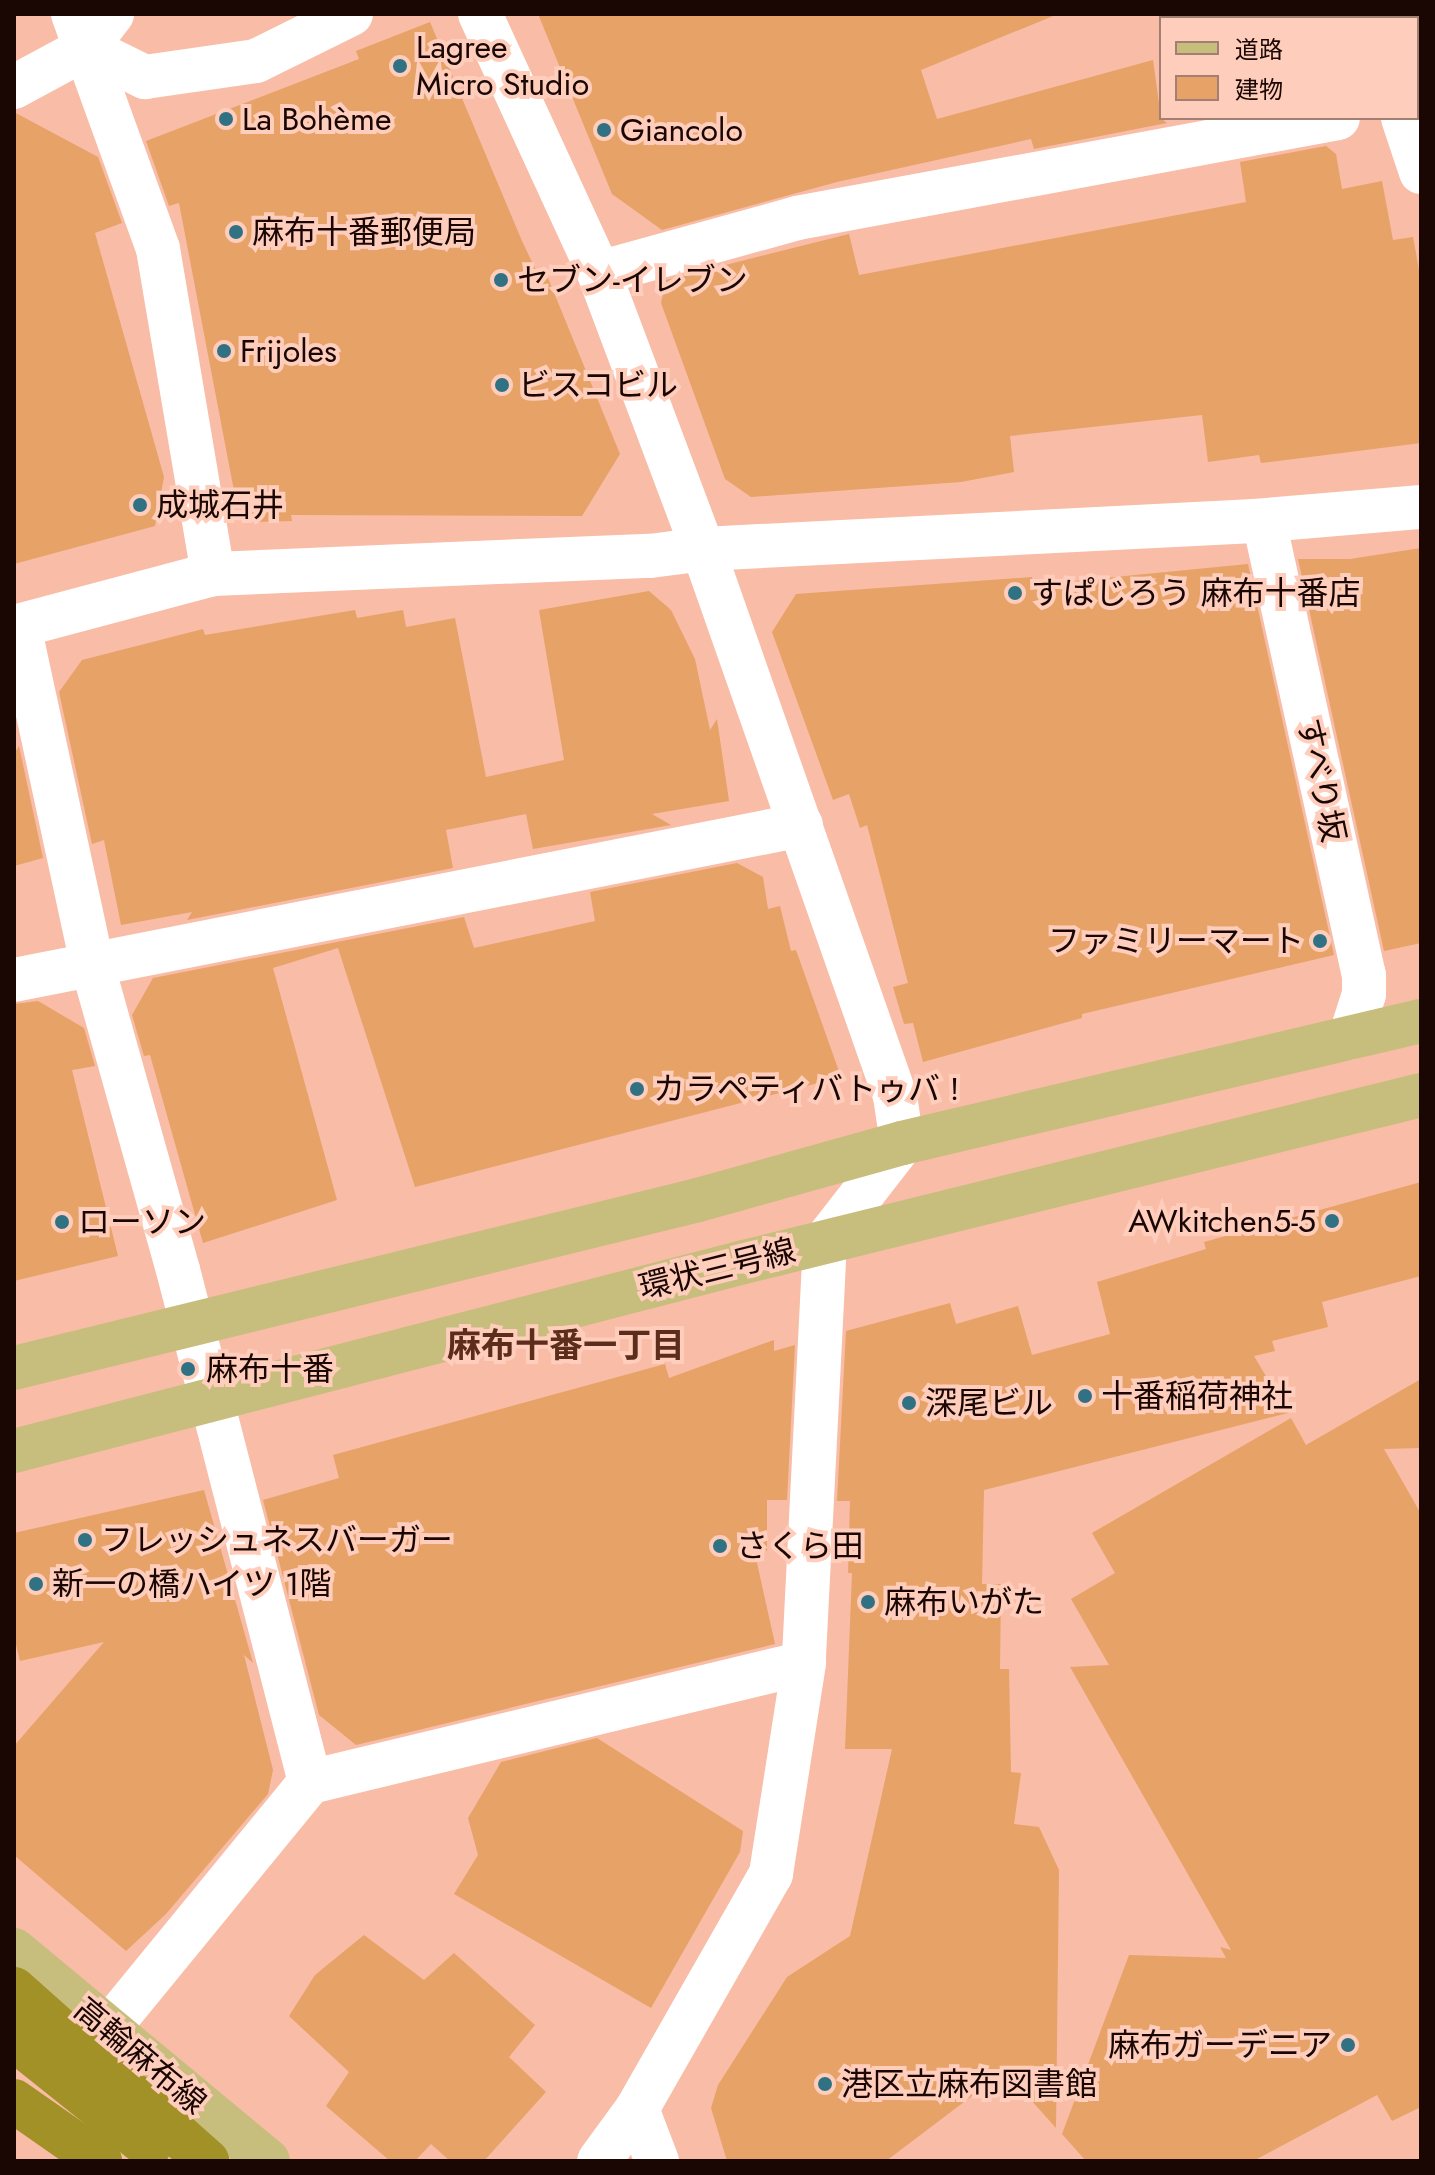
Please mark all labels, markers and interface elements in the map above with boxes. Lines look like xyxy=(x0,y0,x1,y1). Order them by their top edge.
legend xyxy=(1159,16,1419,120)
place label: Lagree Micro Studio xyxy=(416,29,589,104)
text: 道路 xyxy=(1235,32,1283,67)
marker: Lagree Micro Studio xyxy=(391,57,409,75)
text: 建物 xyxy=(1235,72,1283,107)
place label: La Bohème xyxy=(242,100,391,138)
marker: La Bohème xyxy=(217,110,235,128)
place label: Giancolo xyxy=(620,111,743,149)
marker: Giancolo xyxy=(595,121,613,139)
place label: 麻布十番郵便局 xyxy=(252,213,476,251)
marker: 麻布十番郵便局 xyxy=(227,223,245,241)
place label: セブン-イレブン xyxy=(517,261,748,299)
marker: セブン-イレブン xyxy=(492,271,510,289)
place label: Frijoles xyxy=(240,332,337,370)
marker: Frijoles xyxy=(215,342,233,360)
place label: ビスコビル xyxy=(518,366,678,404)
marker: ビスコビル xyxy=(493,376,511,394)
place label: 成城石井 xyxy=(156,486,284,524)
marker: 成城石井 xyxy=(131,496,149,514)
place label: すぱじろう 麻布十番店 xyxy=(1031,574,1361,612)
marker: すぱじろう 麻布十番店 xyxy=(1006,584,1024,602)
street label: すべり坂 xyxy=(1289,713,1353,847)
place label: ファミリーマート xyxy=(1048,922,1304,960)
marker: ファミリーマート xyxy=(1311,932,1329,950)
place label: カラペティバトゥバ ! xyxy=(653,1070,960,1108)
marker: カラペティバトゥバ ! xyxy=(628,1080,646,1098)
place label: AWkitchen5-5 xyxy=(1128,1202,1316,1240)
place label: ローソン xyxy=(78,1203,206,1241)
marker: AWkitchen5-5 xyxy=(1323,1212,1341,1230)
marker: ローソン xyxy=(53,1213,71,1231)
street label: 環状三号線 xyxy=(635,1231,799,1307)
district label: 麻布十番一丁目 xyxy=(447,1326,685,1366)
place label: 麻布十番 xyxy=(206,1350,334,1388)
marker: 麻布十番 xyxy=(177,1358,199,1380)
place label: 十番稲荷神社 xyxy=(1101,1377,1293,1415)
place label: 深尾ビル xyxy=(925,1384,1053,1422)
marker: 十番稲荷神社 xyxy=(1076,1387,1094,1405)
marker: 深尾ビル xyxy=(900,1394,918,1412)
place label: フレッシュネスバーガー xyxy=(101,1521,453,1559)
place label: さくら田 xyxy=(736,1527,864,1565)
marker: フレッシュネスバーガー xyxy=(76,1531,94,1549)
marker: さくら田 xyxy=(711,1537,729,1555)
place label: 新一の橋ハイツ 1階 xyxy=(52,1565,332,1603)
marker: 新一の橋ハイツ 1階 xyxy=(27,1575,45,1593)
place label: 麻布いがた xyxy=(884,1583,1044,1621)
marker: 麻布いがた xyxy=(859,1593,877,1611)
street label: 高輪麻布線 xyxy=(66,1990,214,2122)
place label: 麻布ガーデニア xyxy=(1108,2026,1332,2064)
marker: 麻布ガーデニア xyxy=(1339,2036,1357,2054)
place label: 港区立麻布図書館 xyxy=(841,2065,1097,2103)
marker: 港区立麻布図書館 xyxy=(816,2075,834,2093)

